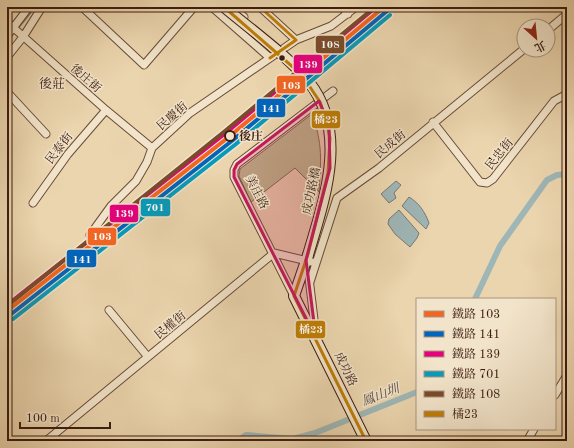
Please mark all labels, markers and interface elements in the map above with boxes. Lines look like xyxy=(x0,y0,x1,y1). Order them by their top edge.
north arrow xyxy=(516,18,556,58)
line badge: 108 xyxy=(315,35,345,54)
text: 北 xyxy=(532,38,548,55)
text: 108 xyxy=(320,40,340,51)
unlabelled marker xyxy=(277,53,287,63)
line badge: 139 xyxy=(293,54,323,74)
text: 139 xyxy=(298,60,318,71)
street label: 後庄街 xyxy=(68,61,105,96)
line badge: 103 xyxy=(276,75,306,94)
district label: 後莊 xyxy=(39,77,65,91)
text: 103 xyxy=(281,81,301,92)
street label: 民慶街 xyxy=(154,98,191,133)
line badge: 141 xyxy=(256,98,286,118)
text: 141 xyxy=(261,104,281,115)
line badge: 橘23 xyxy=(311,110,341,129)
text: 橘23 xyxy=(314,113,338,126)
street label: 民成街 xyxy=(372,126,409,161)
street label: 民泰街 xyxy=(42,129,76,166)
place label: 後庄 xyxy=(239,129,263,143)
marker: 後庄 xyxy=(224,130,236,142)
street label: 民忠街 xyxy=(482,135,516,172)
street label: 成功路橋 xyxy=(299,166,323,216)
street label: 美庄路 xyxy=(243,173,271,211)
line badge: 701 xyxy=(140,198,171,217)
text: 701 xyxy=(145,203,165,214)
line badge: 139 xyxy=(109,204,139,223)
text: 139 xyxy=(114,209,134,220)
line badge: 103 xyxy=(87,227,117,246)
text: 103 xyxy=(92,232,112,243)
line badge: 141 xyxy=(66,249,97,268)
text: 141 xyxy=(72,255,92,266)
legend xyxy=(416,298,556,430)
text: 鐵路 103 xyxy=(452,307,500,321)
street label: 民權街 xyxy=(152,308,189,342)
line badge: 橘23 xyxy=(295,320,326,339)
text: 橘23 xyxy=(299,323,323,336)
text: 鐵路 141 xyxy=(452,327,500,341)
text: 鐵路 139 xyxy=(452,347,500,361)
street label: 成功路 xyxy=(332,350,360,388)
text: 鐵路 701 xyxy=(452,367,500,381)
water label: 鳳山圳 xyxy=(360,381,403,408)
text: 鐵路 108 xyxy=(452,387,500,401)
scale bar xyxy=(20,404,110,430)
text: 橘23 xyxy=(452,407,478,421)
text: 100 m xyxy=(26,413,60,425)

